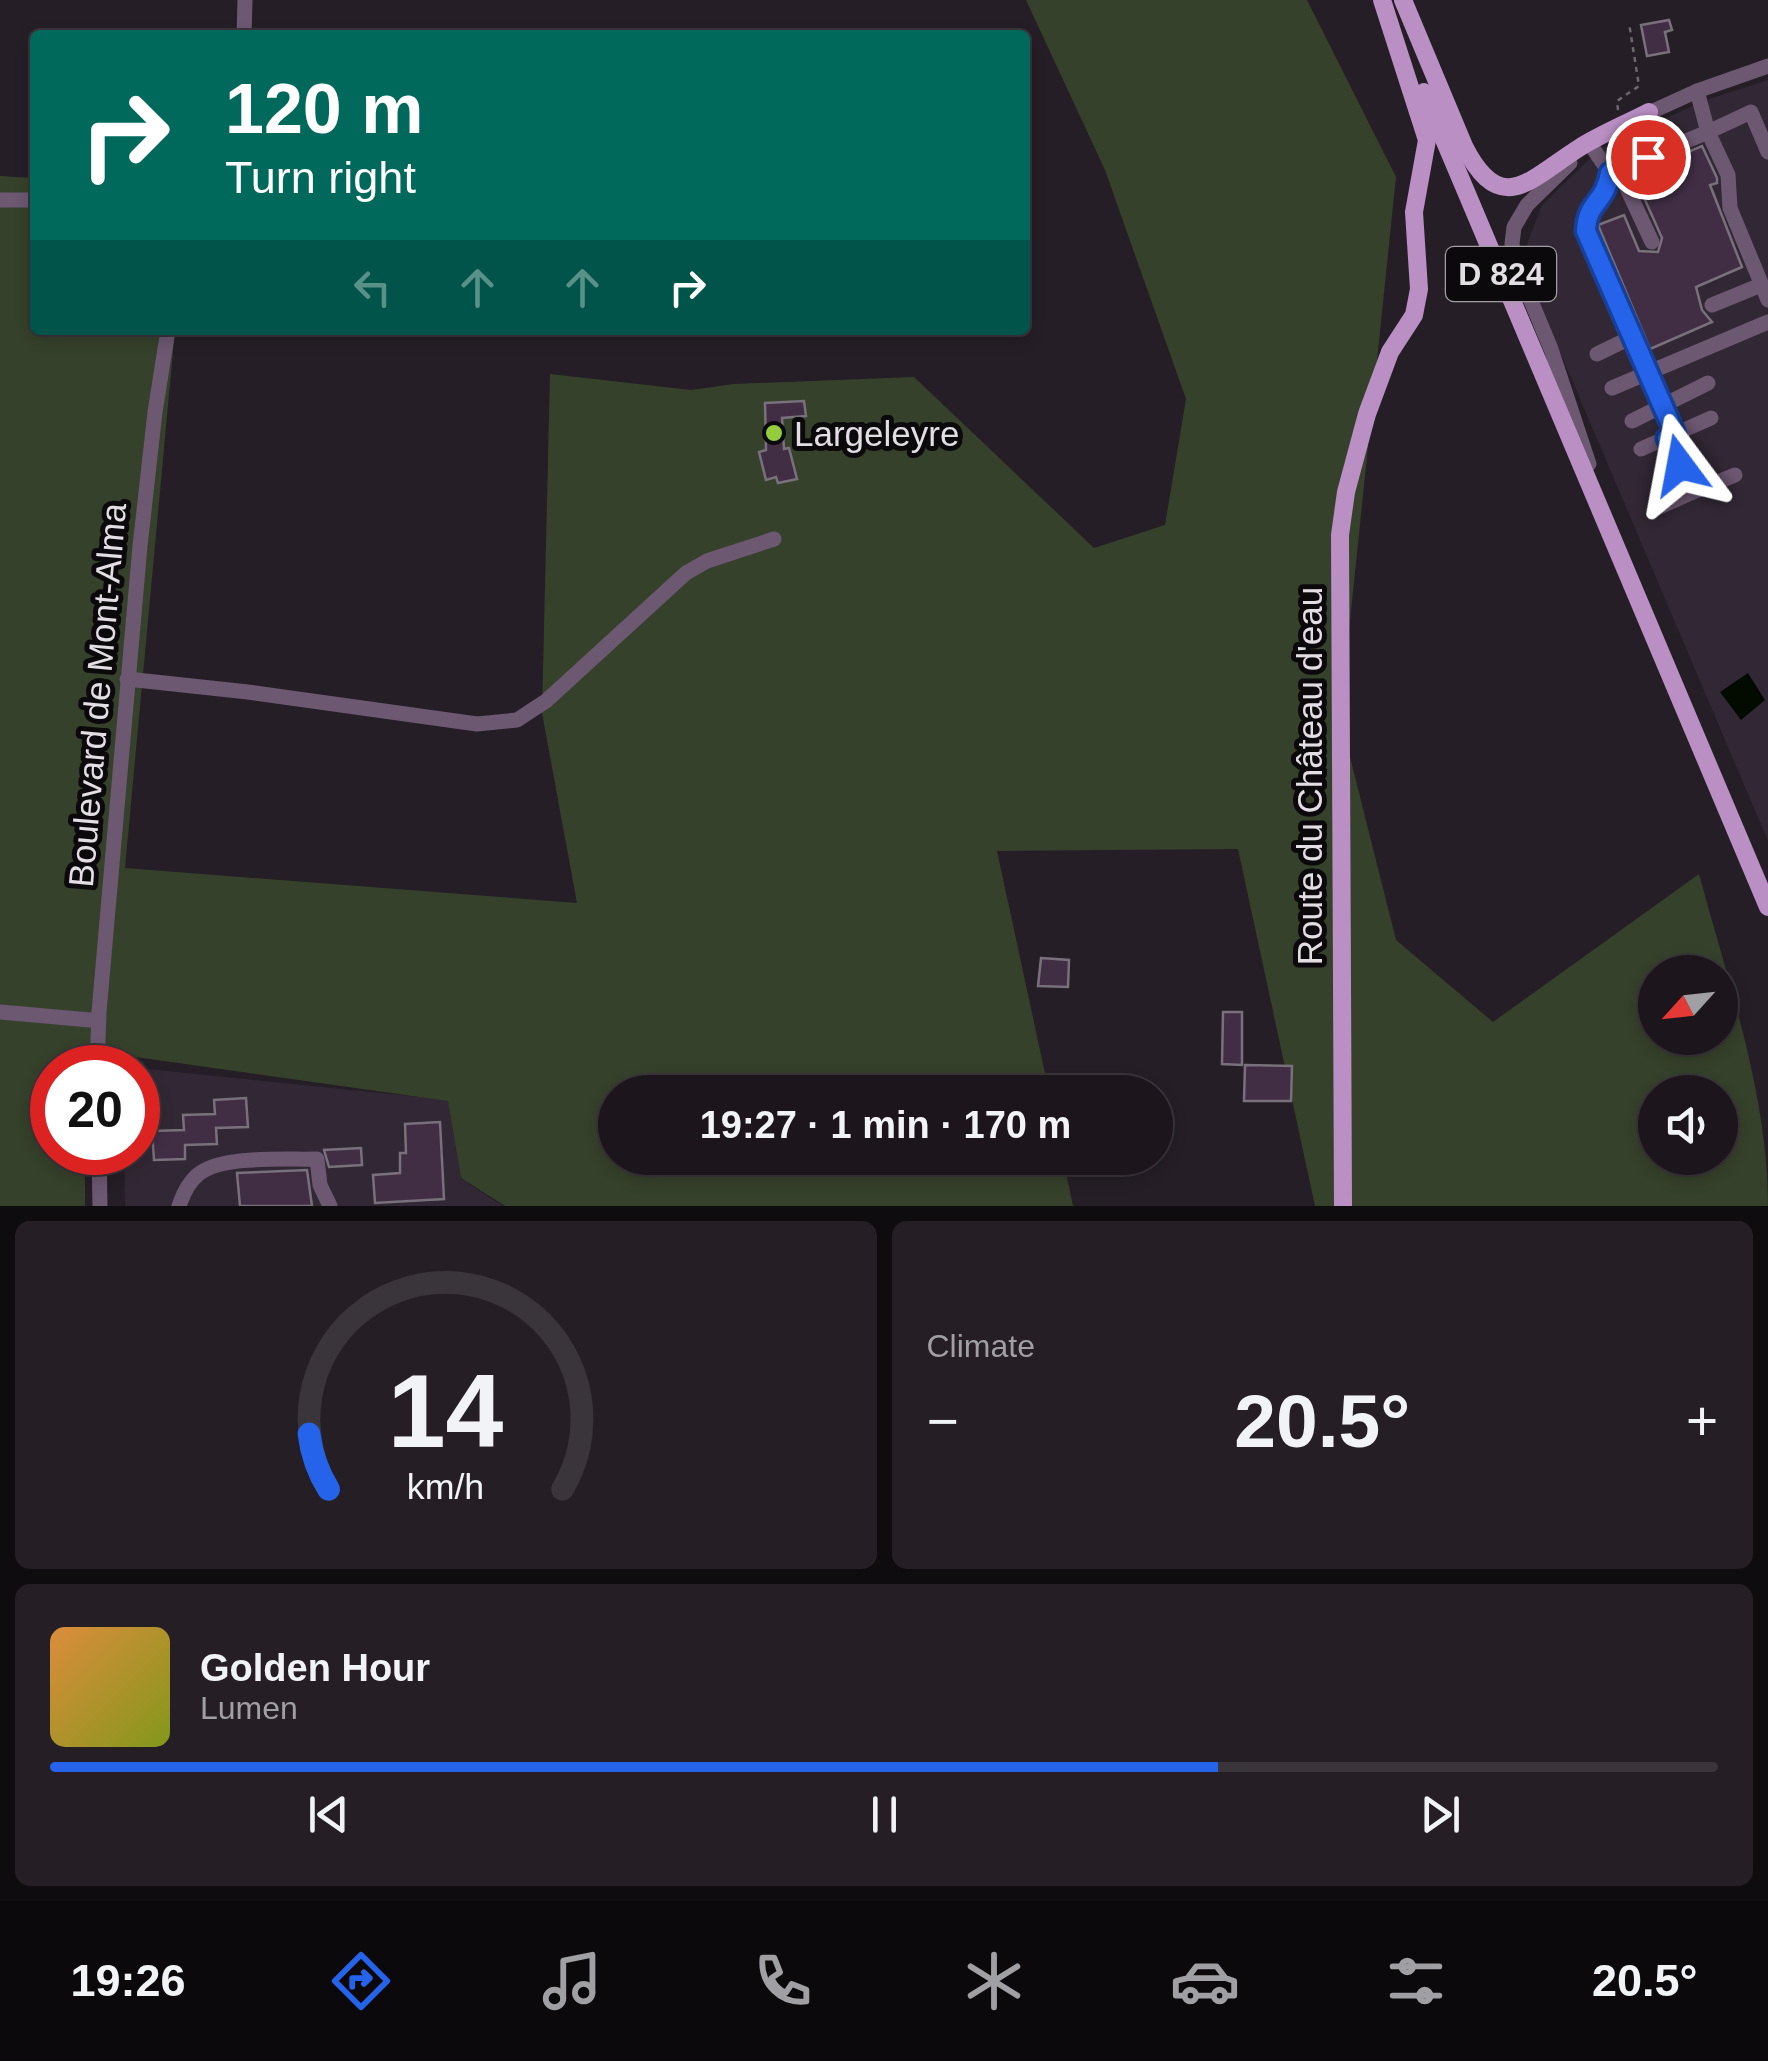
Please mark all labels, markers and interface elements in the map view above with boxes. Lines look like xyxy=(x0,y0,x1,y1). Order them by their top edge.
icon: right xyxy=(60,70,190,200)
text: 120 m xyxy=(225,70,423,148)
pin xyxy=(1606,115,1691,200)
icon: arrive xyxy=(1621,130,1676,185)
text: Turn right xyxy=(225,152,416,203)
road number: D 824 xyxy=(1446,247,1556,301)
icon: left xyxy=(345,260,400,315)
icon: ahead xyxy=(450,260,505,315)
icon: ahead xyxy=(555,260,610,315)
icon: right xyxy=(660,260,715,315)
position arrow xyxy=(1628,413,1732,517)
place label: Largeleyre xyxy=(794,414,959,453)
marker: Largeleyre xyxy=(763,422,785,444)
street label: Boulevard de Mont-Alma xyxy=(61,501,133,889)
street label: Route du Château d'eau xyxy=(1290,587,1329,965)
north arrow xyxy=(1638,955,1738,1055)
map controls xyxy=(1638,955,1738,1175)
speed limit sign: 20 xyxy=(30,1045,160,1175)
button: sound xyxy=(1638,1075,1738,1175)
text: 19:27 · 1 min · 170 m xyxy=(700,1104,1071,1146)
text: Climate xyxy=(927,1328,1035,1364)
text: 14 xyxy=(388,1353,504,1469)
text: 20.5° xyxy=(1234,1379,1410,1463)
text: − xyxy=(927,1390,959,1452)
text: + xyxy=(1686,1390,1718,1452)
text: km/h xyxy=(407,1467,484,1507)
text: Golden Hour xyxy=(200,1647,430,1689)
text: Lumen xyxy=(200,1690,298,1726)
icon: previous xyxy=(301,1787,356,1842)
icon: pause xyxy=(857,1787,912,1842)
icon: next xyxy=(1413,1787,1468,1842)
icon: directions xyxy=(326,1946,396,2016)
icon: music xyxy=(537,1946,607,2016)
icon: phone xyxy=(748,1946,818,2016)
icon: climate xyxy=(959,1946,1029,2016)
icon: car xyxy=(1170,1946,1240,2016)
icon: filters xyxy=(1381,1946,1451,2016)
text: 19:26 xyxy=(70,1955,186,2006)
text: 20.5° xyxy=(1592,1955,1697,2006)

